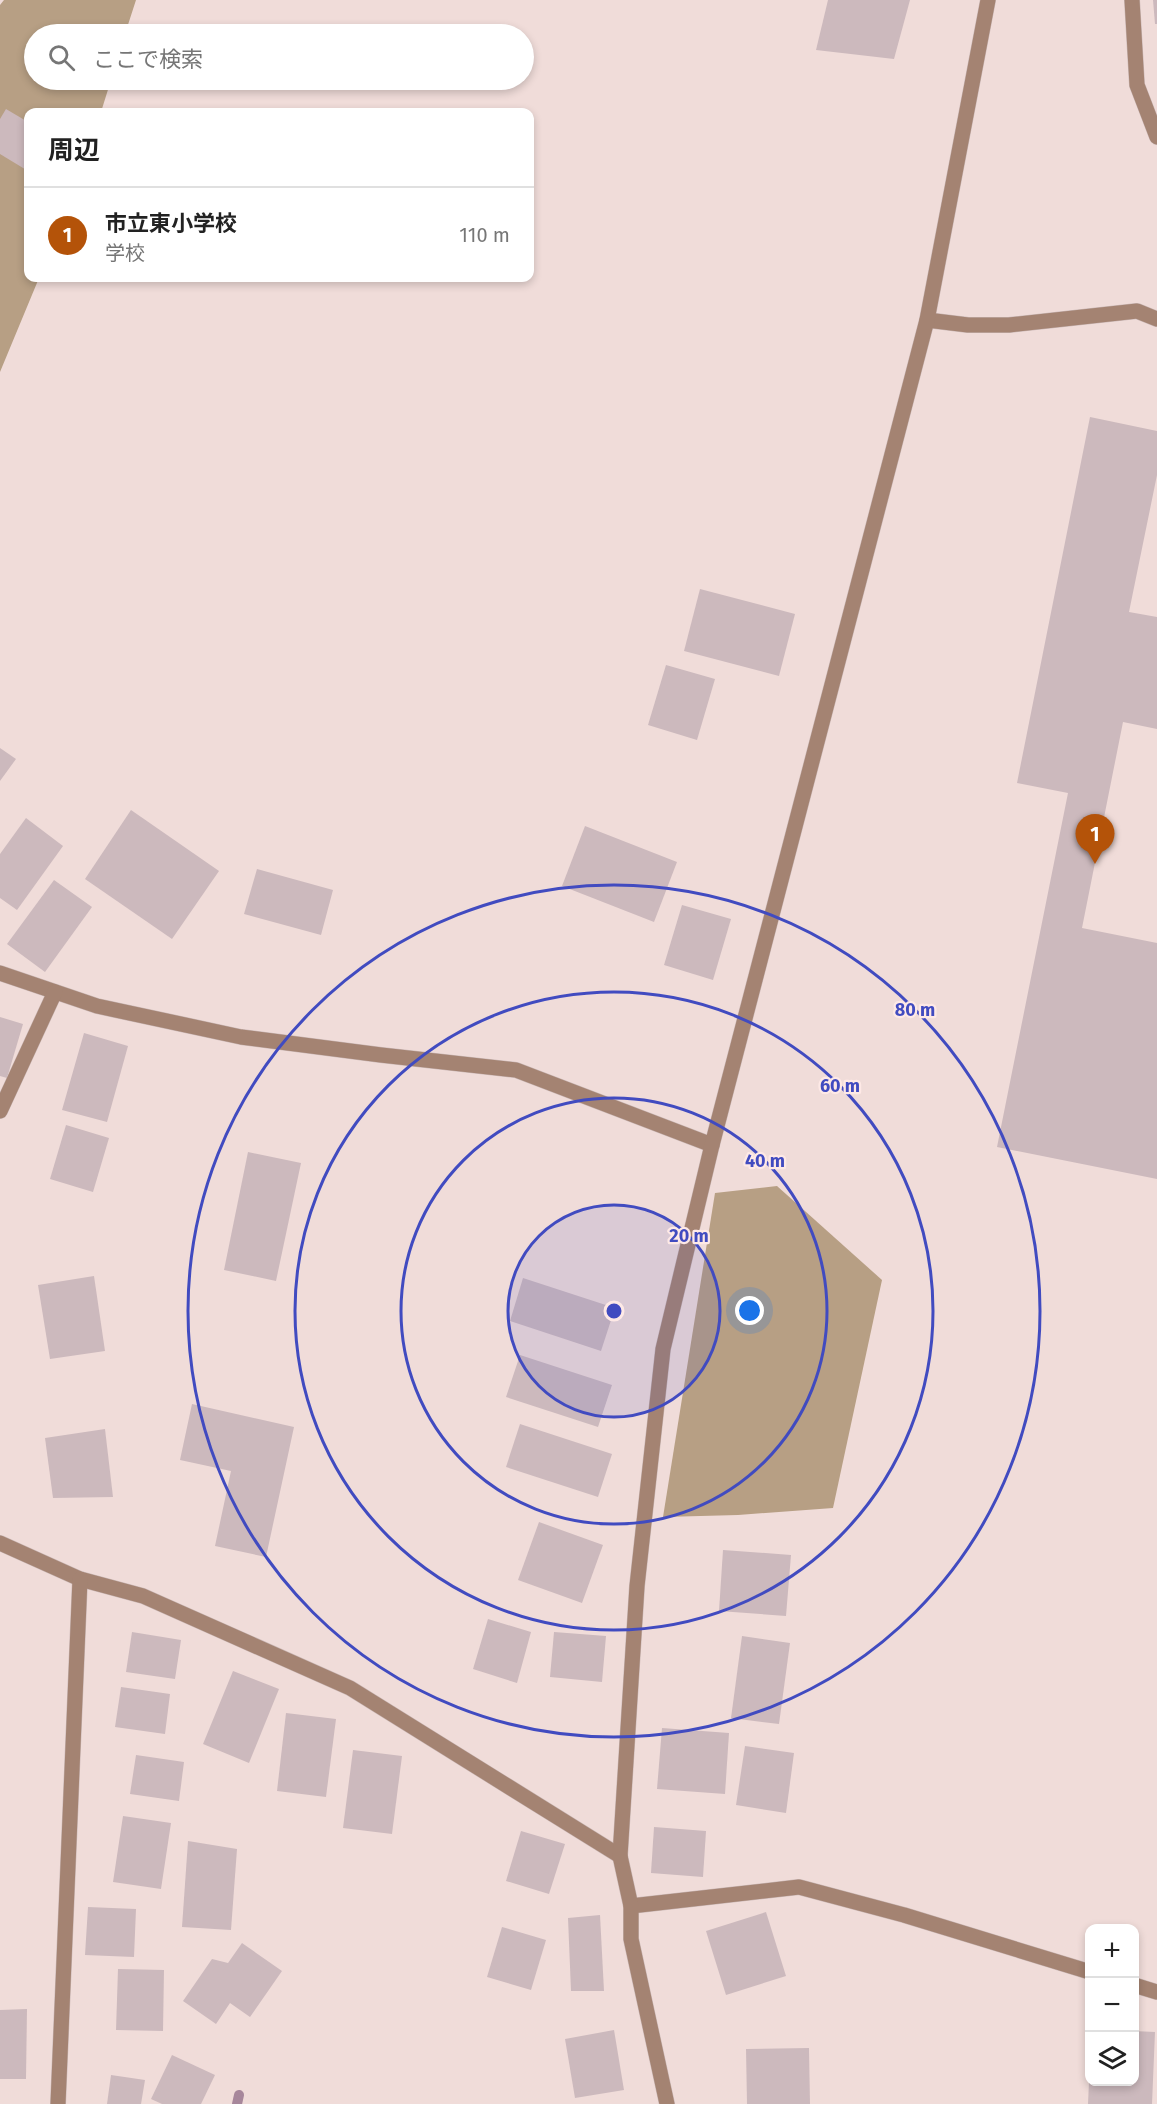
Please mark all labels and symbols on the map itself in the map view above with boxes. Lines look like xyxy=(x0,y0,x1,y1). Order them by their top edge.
pin: 1 xyxy=(1076,814,1114,864)
text: 80 m xyxy=(895,999,935,1021)
text: 60 m xyxy=(820,1075,860,1097)
text: 40 m xyxy=(745,1150,785,1172)
text: 20 m xyxy=(669,1225,709,1247)
your location xyxy=(735,1296,764,1325)
centre of rings xyxy=(604,1301,624,1321)

